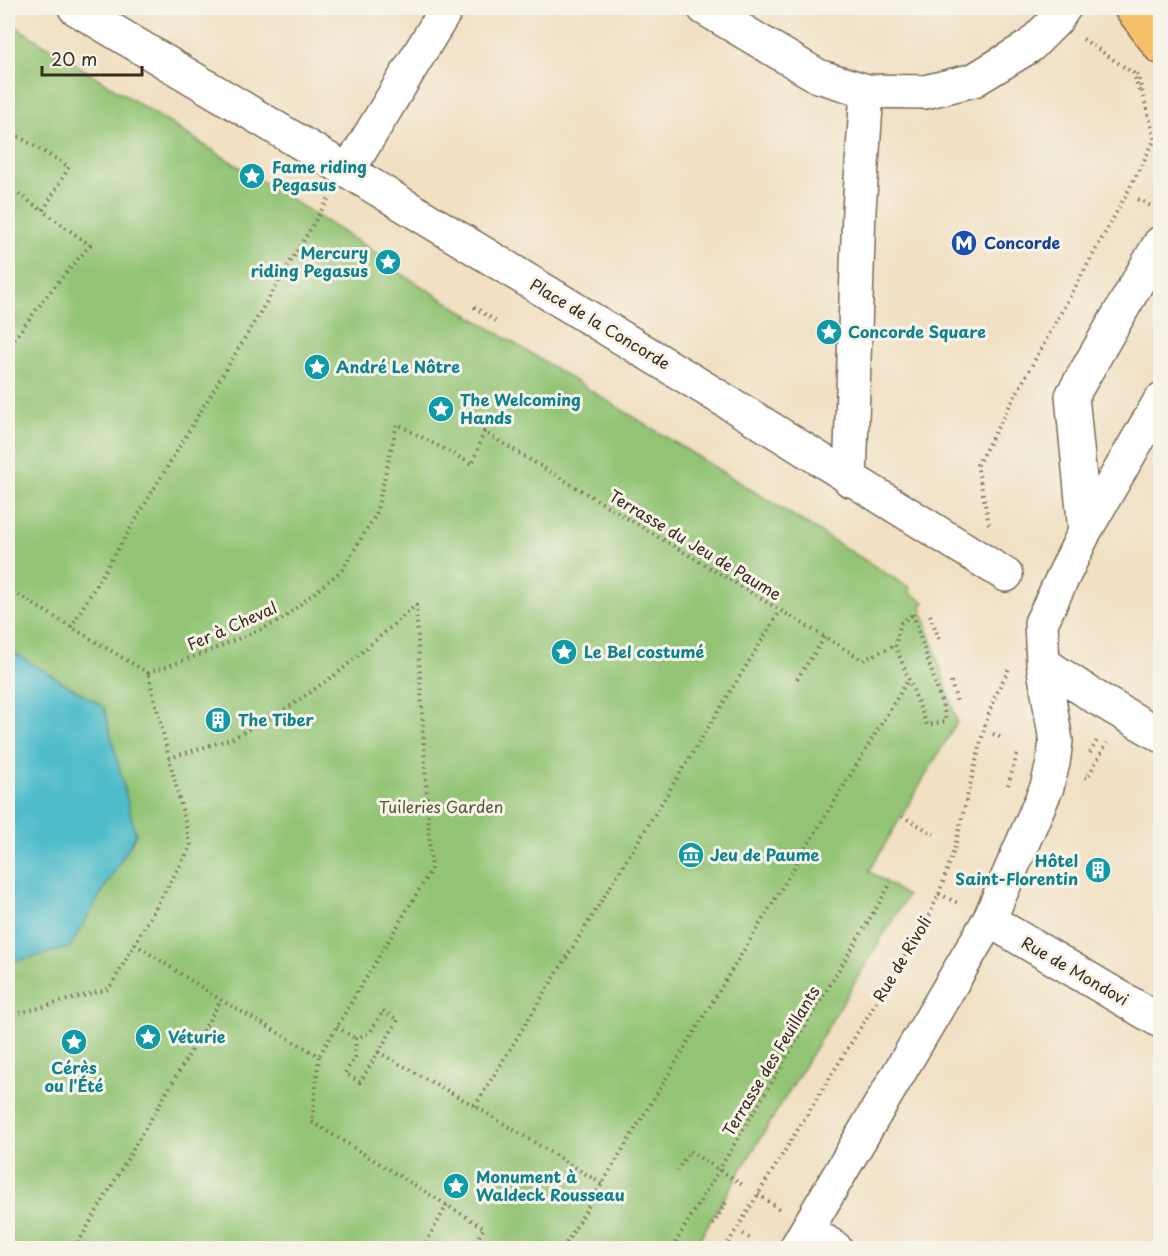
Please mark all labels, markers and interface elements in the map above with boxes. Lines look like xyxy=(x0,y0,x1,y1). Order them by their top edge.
scale bar xyxy=(42,39,142,77)
text: 20 m xyxy=(51,45,97,72)
place label: Fame riding Pegasus xyxy=(272,154,367,196)
place icon: Fame riding Pegasus xyxy=(237,161,267,191)
metro station icon: Concorde xyxy=(949,228,979,258)
place label: Concorde xyxy=(984,230,1060,254)
place label: Mercury riding Pegasus xyxy=(251,240,368,282)
place icon: Mercury riding Pegasus xyxy=(373,247,403,277)
street label: Place de la Concorde xyxy=(526,272,675,375)
place icon: Concorde Square xyxy=(814,317,844,347)
place label: Concorde Square xyxy=(848,319,986,343)
place icon: André Le Nôtre xyxy=(302,352,332,382)
place label: André Le Nôtre xyxy=(336,354,460,378)
place label: The Welcoming Hands xyxy=(460,387,581,429)
place icon: The Welcoming Hands xyxy=(426,394,456,424)
street label: Terrasse du Jeu de Paume xyxy=(605,483,786,605)
street label: Fer à Cheval xyxy=(183,595,281,656)
place icon: Le Bel costumé xyxy=(549,637,579,667)
place label: Le Bel costumé xyxy=(584,639,705,663)
building icon: The Tiber xyxy=(203,705,233,735)
place label: The Tiber xyxy=(238,707,315,731)
park label: Tuileries Garden xyxy=(379,794,503,818)
museum icon: Jeu de Paume xyxy=(676,840,706,870)
place label: Jeu de Paume xyxy=(710,842,820,866)
place label: Hôtel Saint-Florentin xyxy=(955,848,1078,890)
building icon: Hôtel Saint-Florentin xyxy=(1083,855,1113,885)
street label: Rue de Rivoli xyxy=(866,911,936,1006)
street label: Rue de Mondovi xyxy=(1018,930,1133,1011)
street label: Terrasse des Feuillants xyxy=(716,981,825,1140)
place icon: Véturie xyxy=(133,1022,163,1052)
place label: Véturie xyxy=(168,1024,226,1048)
place icon: Cérès ou l'Été xyxy=(59,1027,89,1057)
place label: Cérès ou l'Été xyxy=(45,1055,104,1097)
place label: Monument à Waldeck Rousseau xyxy=(476,1164,625,1206)
place icon: Monument à Waldeck Rousseau xyxy=(441,1171,471,1201)

